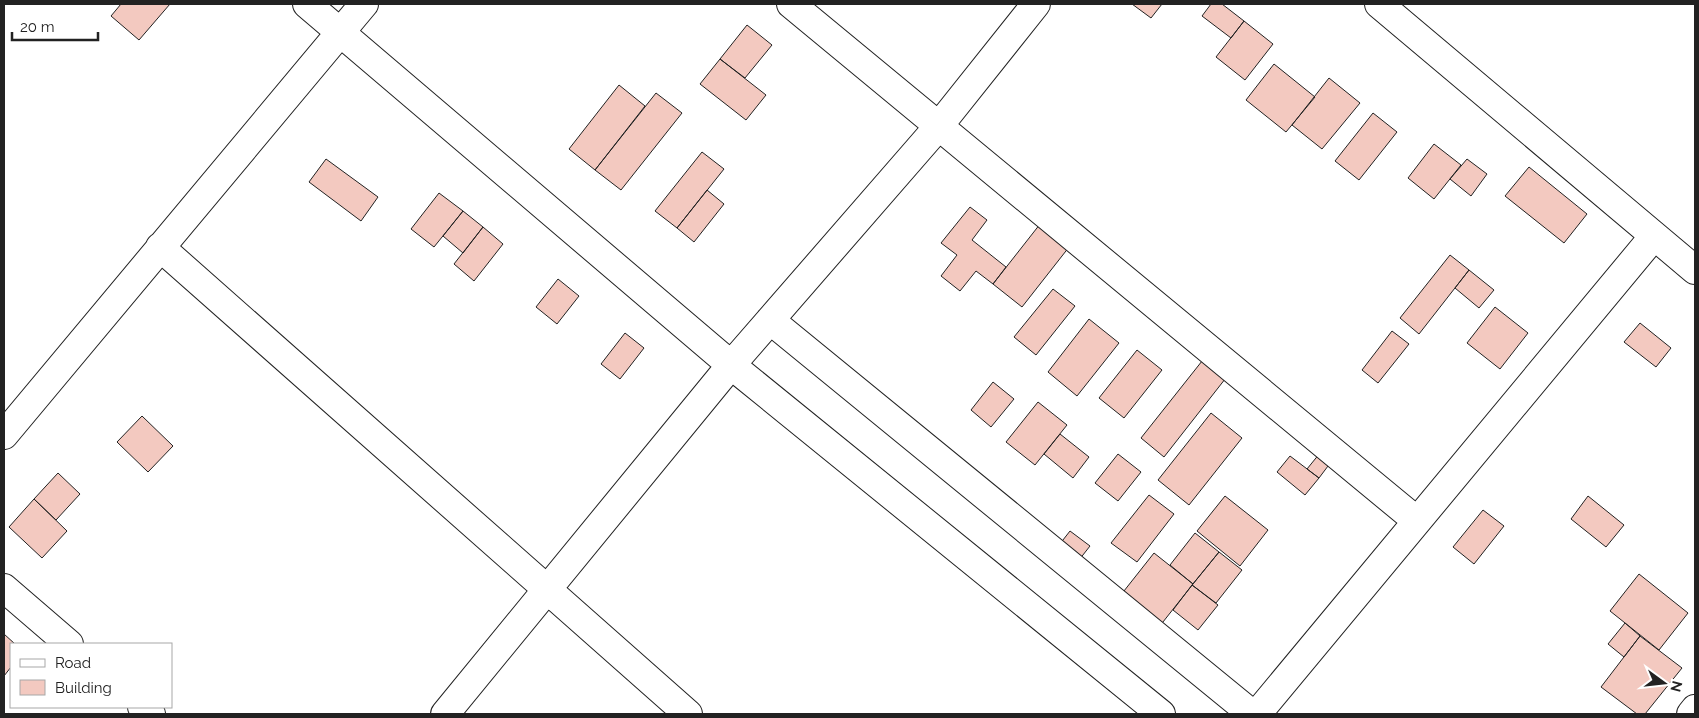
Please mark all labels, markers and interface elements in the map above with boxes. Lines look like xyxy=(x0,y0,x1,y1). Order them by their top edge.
scale bar xyxy=(12,10,99,42)
text: 20 m xyxy=(20,18,55,36)
legend xyxy=(10,643,172,708)
text: Road xyxy=(55,654,91,672)
north arrow xyxy=(1639,658,1689,708)
text: Building xyxy=(55,679,112,697)
text: N xyxy=(1667,679,1686,694)

